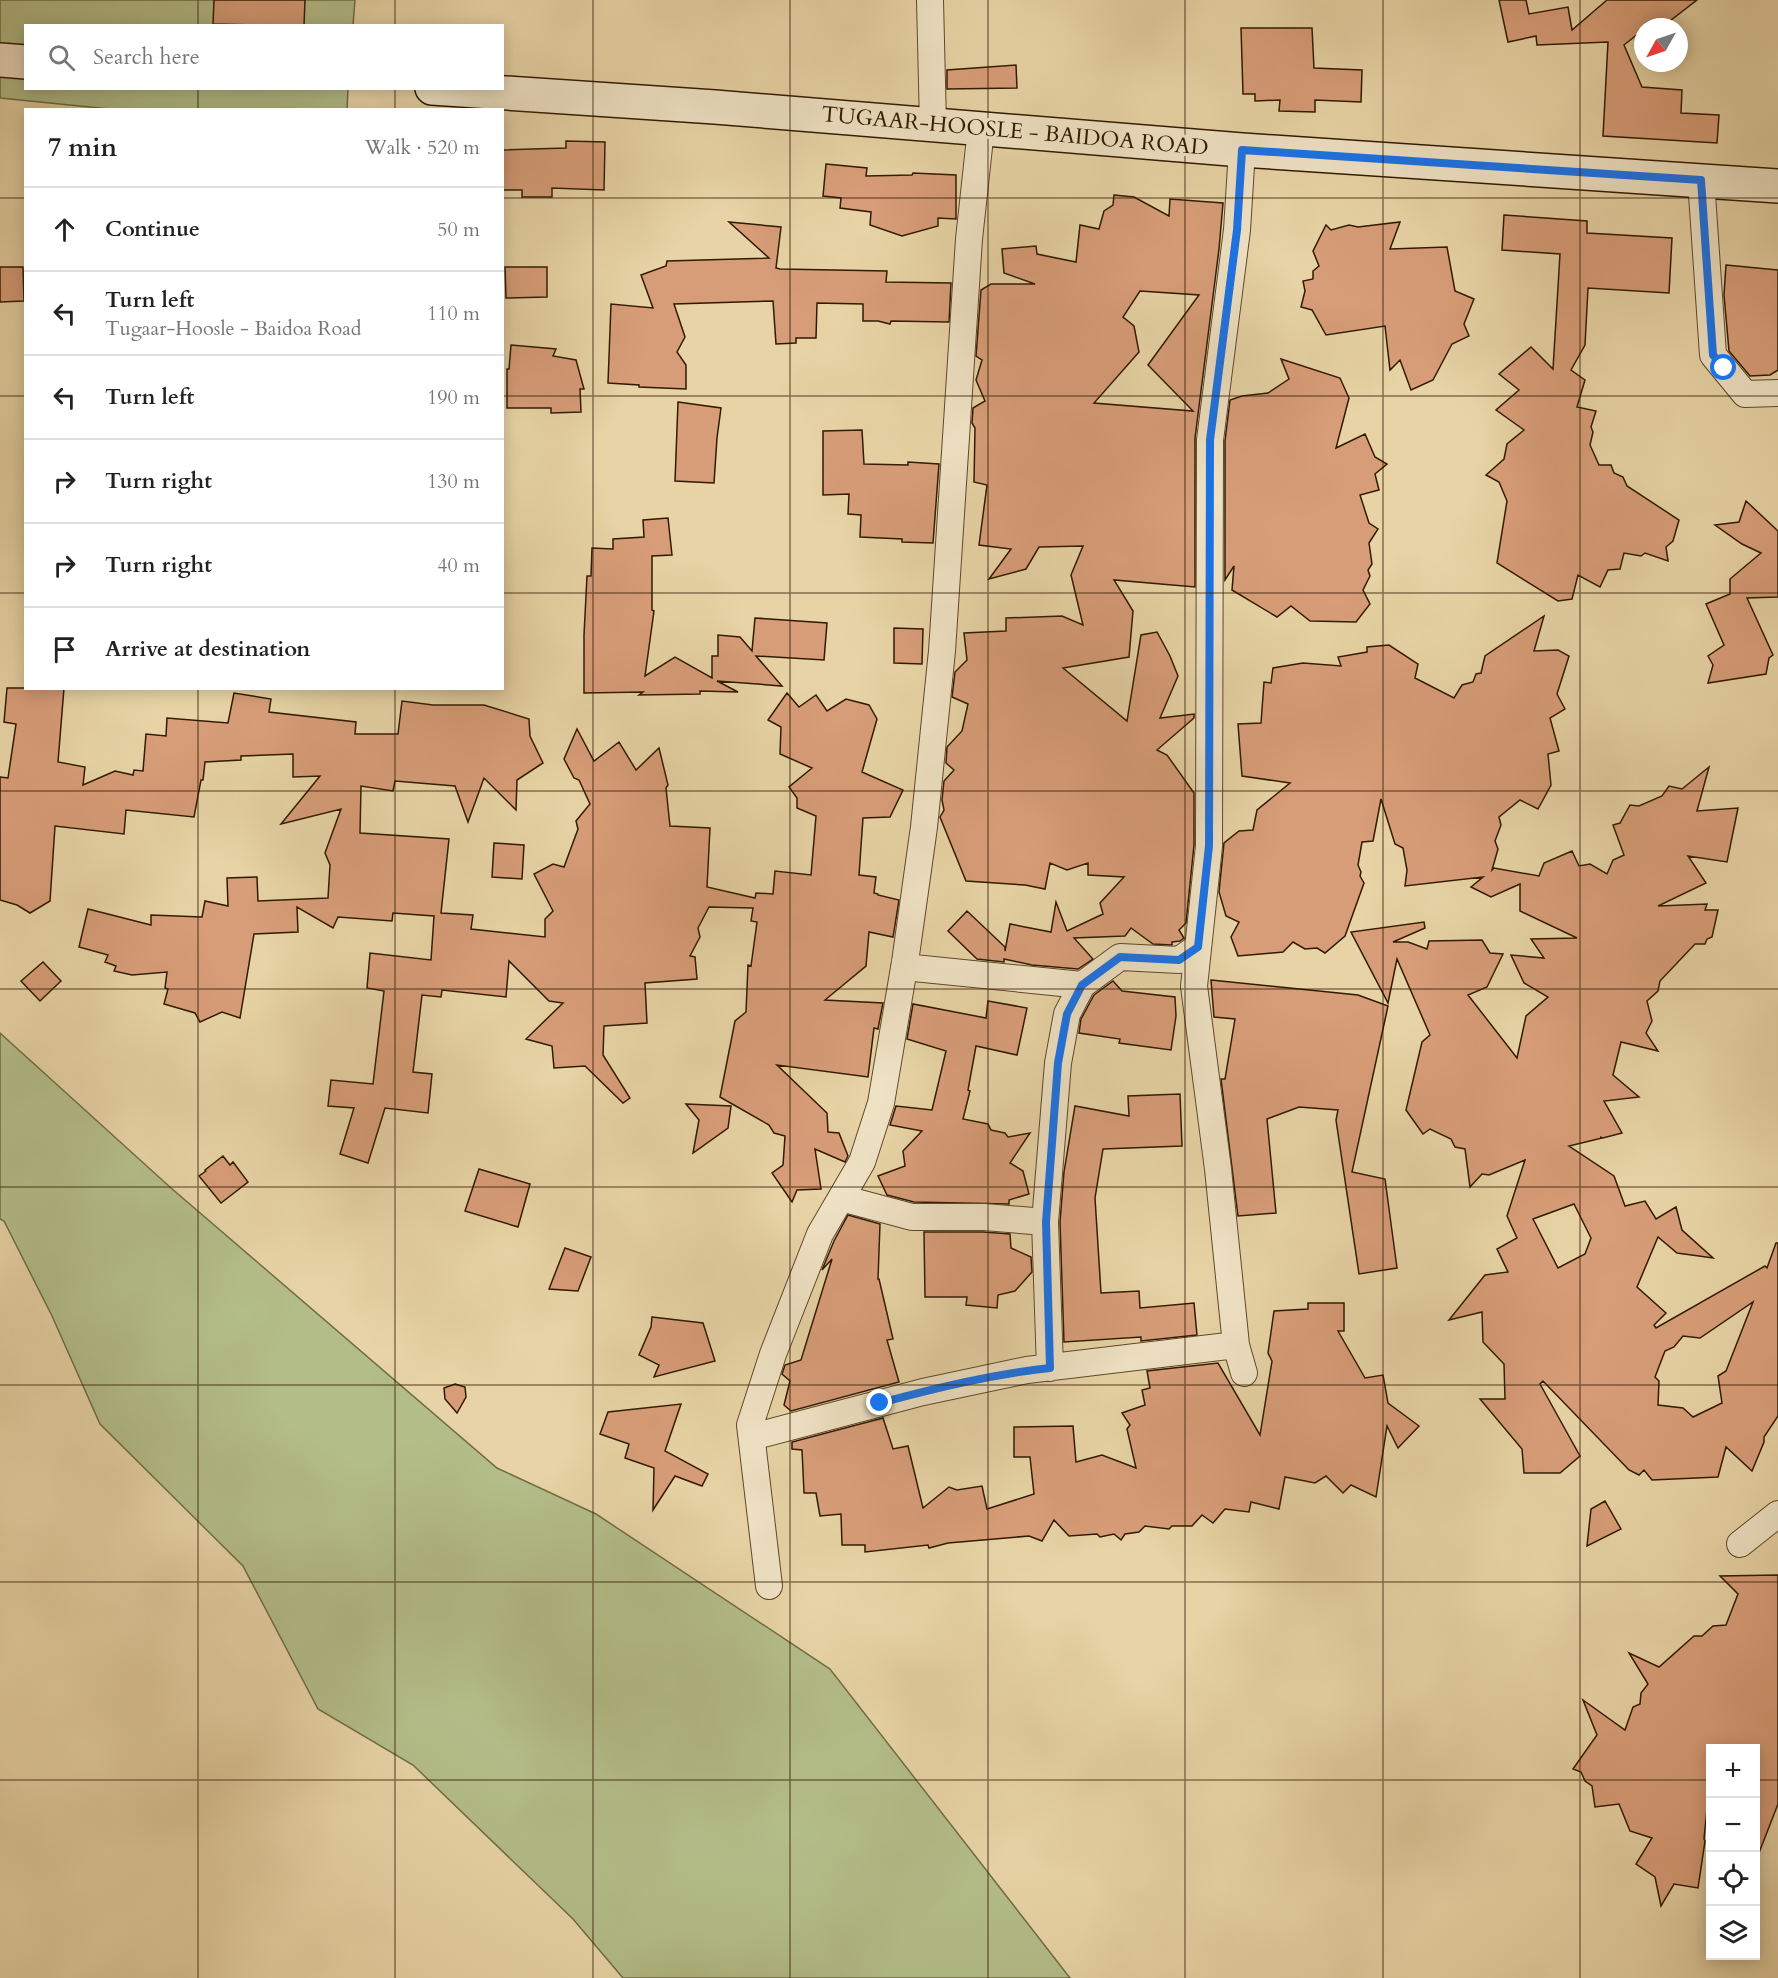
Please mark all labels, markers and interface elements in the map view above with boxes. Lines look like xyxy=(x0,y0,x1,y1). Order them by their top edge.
north arrow xyxy=(1634,18,1688,72)
search box xyxy=(24,24,504,90)
icon: search xyxy=(45,41,78,74)
text: Search here xyxy=(93,42,200,72)
street label: TUGAAR-HOOSLE - BAIDOA ROAD xyxy=(820,99,1210,163)
text: 7 min xyxy=(48,130,117,165)
text: Walk · 520 m xyxy=(365,134,480,161)
icon: ahead xyxy=(48,213,81,246)
text: Continue xyxy=(105,214,200,244)
text: 50 m xyxy=(437,216,480,243)
text: Turn left xyxy=(105,285,194,315)
icon: left xyxy=(48,297,81,330)
text: 110 m xyxy=(427,300,480,327)
text: Tugaar-Hoosle - Baidoa Road xyxy=(105,315,362,342)
route start xyxy=(1710,354,1736,380)
icon: left xyxy=(48,381,81,414)
text: Turn left xyxy=(105,382,194,412)
text: 190 m xyxy=(427,384,480,411)
icon: right xyxy=(48,465,81,498)
text: Turn right xyxy=(105,466,212,496)
text: 130 m xyxy=(427,468,480,495)
icon: right xyxy=(48,549,81,582)
text: Turn right xyxy=(105,550,212,580)
text: 40 m xyxy=(437,552,480,579)
icon: arrive xyxy=(48,633,81,666)
text: Arrive at destination xyxy=(105,634,310,664)
route end xyxy=(866,1389,892,1415)
map controls xyxy=(1706,1744,1760,1960)
button: + xyxy=(1706,1744,1760,1798)
button: − xyxy=(1706,1798,1760,1852)
button: locate xyxy=(1706,1852,1760,1906)
button: layers xyxy=(1706,1906,1760,1960)

